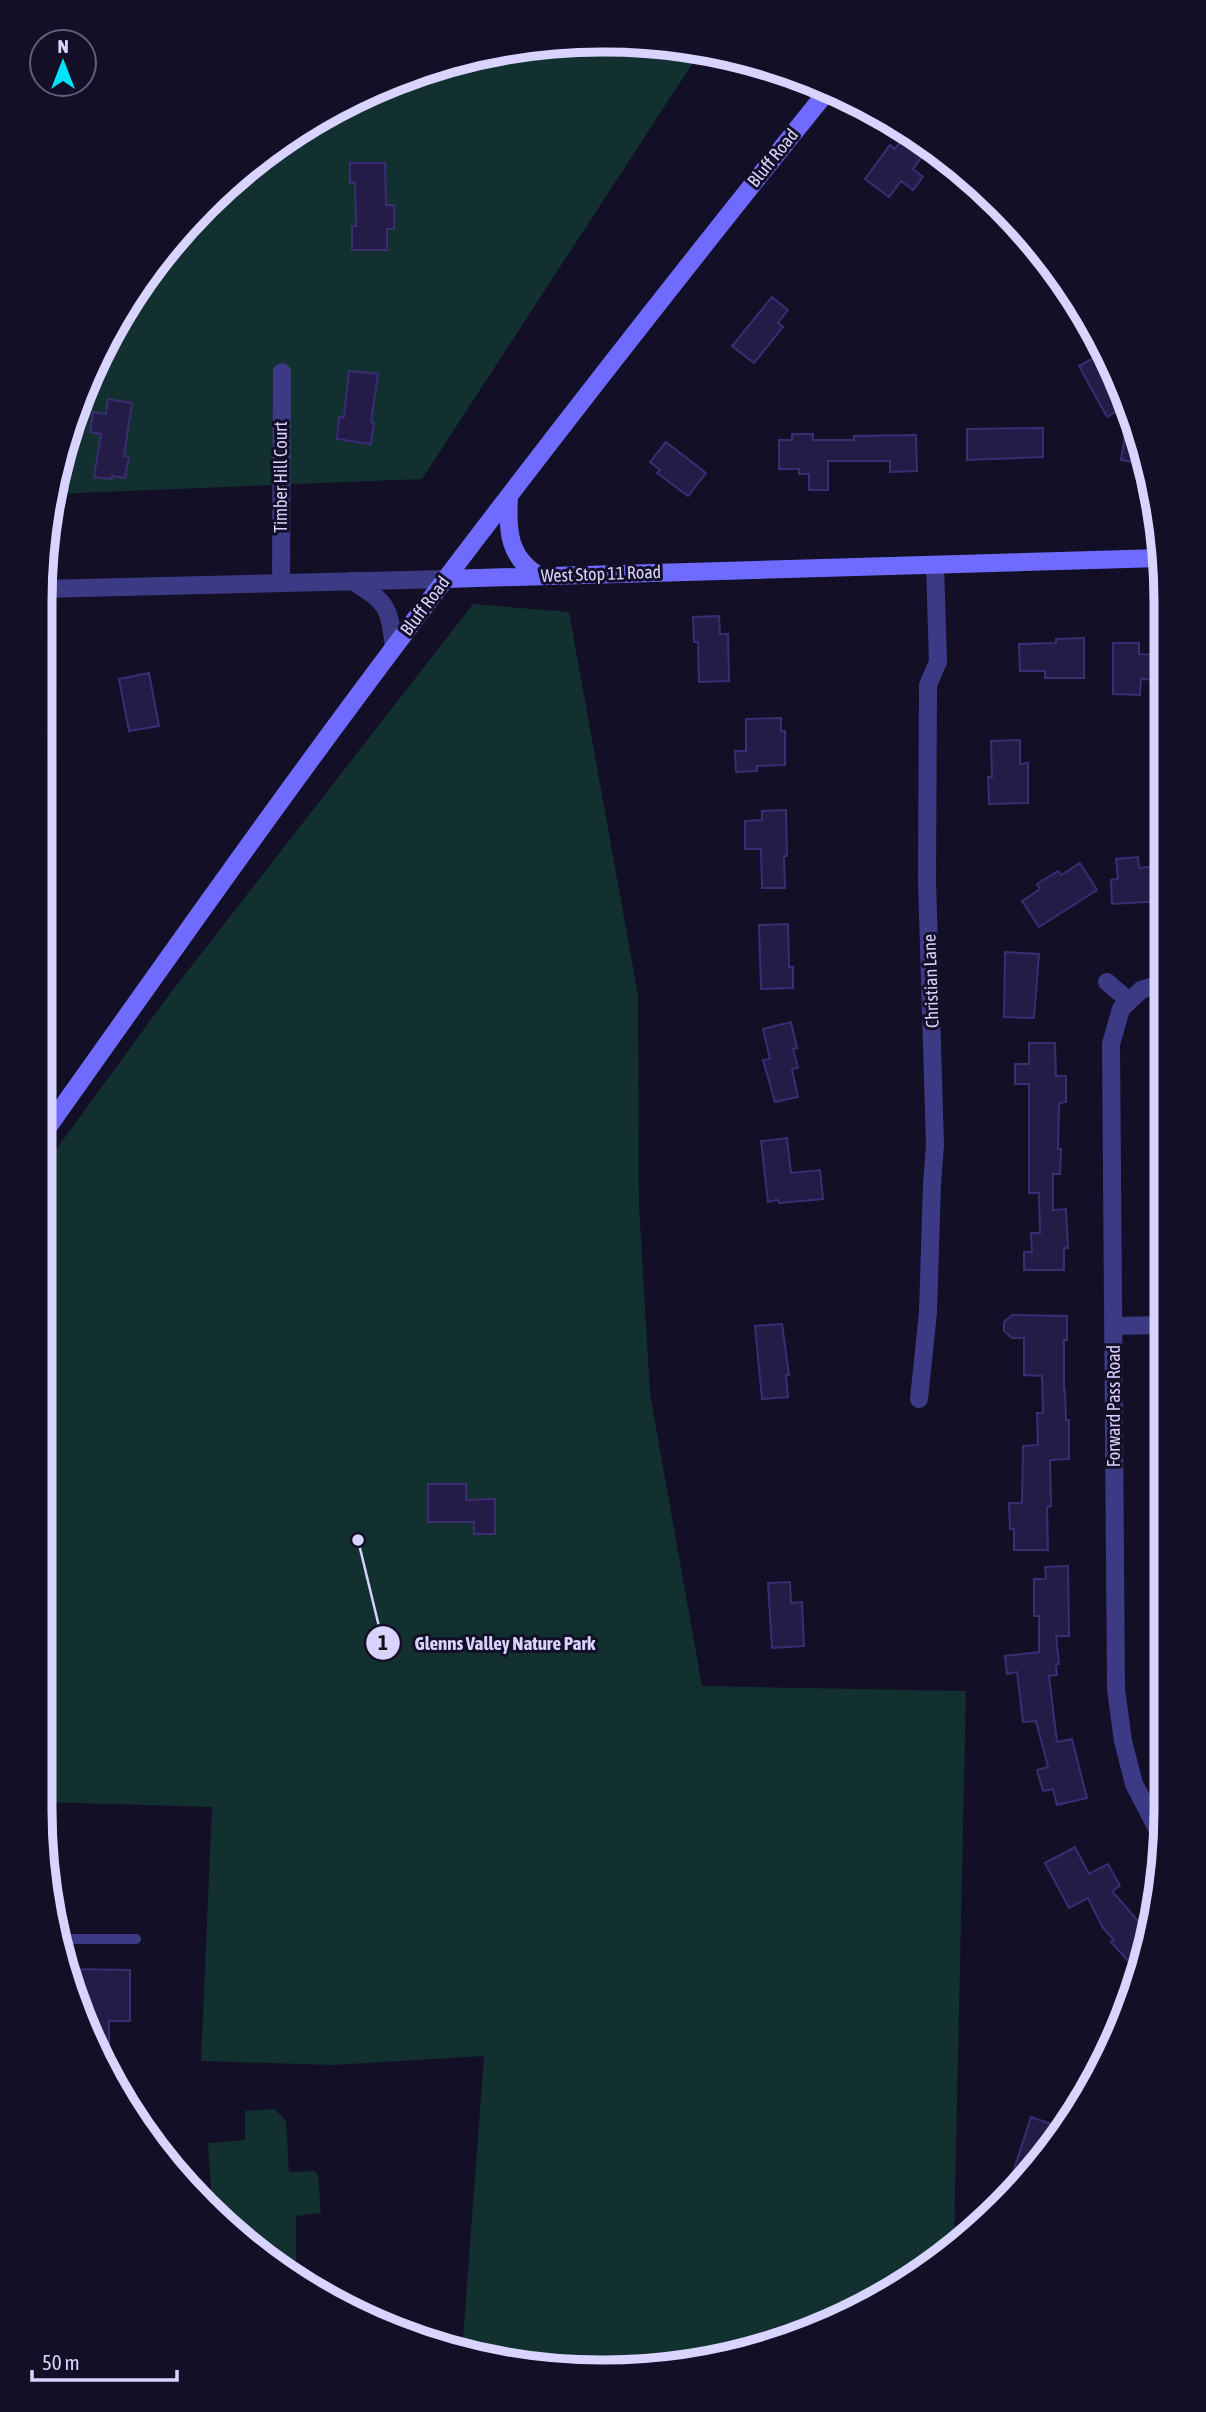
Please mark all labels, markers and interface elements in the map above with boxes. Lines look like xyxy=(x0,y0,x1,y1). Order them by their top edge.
north arrow xyxy=(28,28,98,98)
text: N xyxy=(57,35,69,57)
street label: Bluff Road xyxy=(743,124,802,191)
street label: Timber Hill Court xyxy=(270,421,291,533)
street label: West Stop 11 Road xyxy=(540,561,662,586)
street label: Bluff Road xyxy=(396,572,454,639)
street label: Christian Lane xyxy=(918,934,943,1028)
street label: Forward Pass Road xyxy=(1103,1345,1124,1467)
callout: Glenns Valley Nature Park xyxy=(365,1623,609,1663)
text: 1 xyxy=(378,1630,388,1654)
text: Glenns Valley Nature Park xyxy=(415,1632,596,1654)
scale bar xyxy=(32,2338,177,2382)
text: 50 m xyxy=(42,2350,80,2374)

